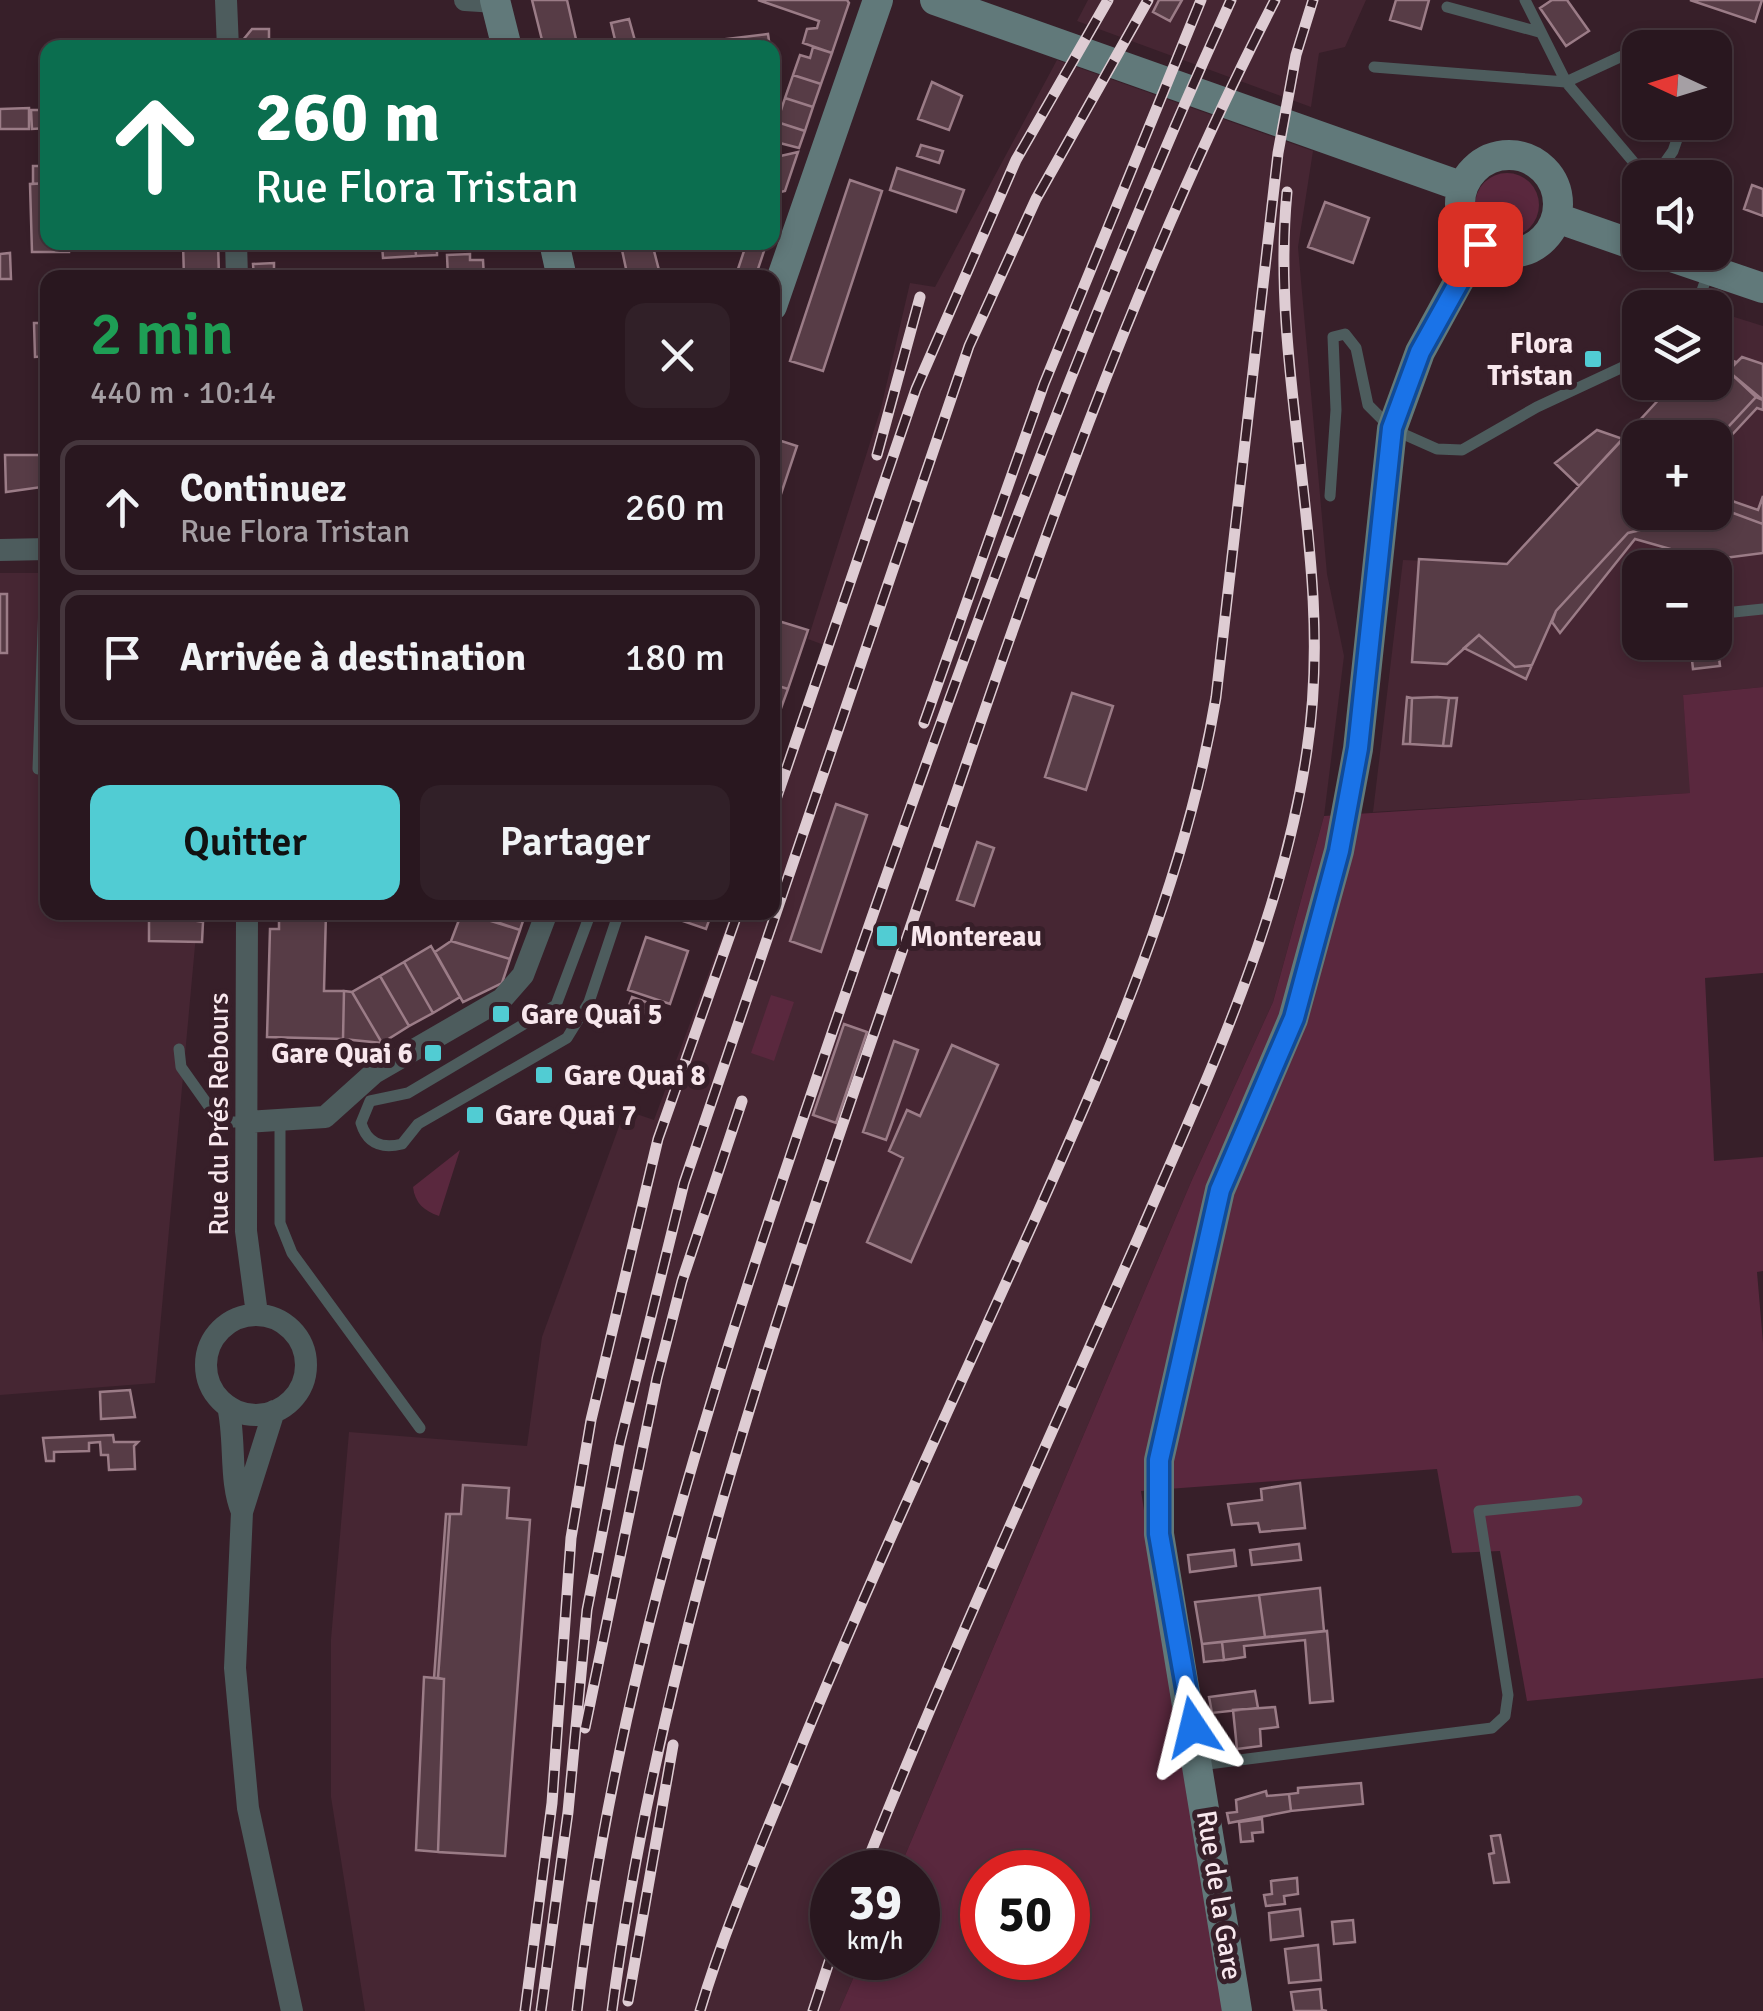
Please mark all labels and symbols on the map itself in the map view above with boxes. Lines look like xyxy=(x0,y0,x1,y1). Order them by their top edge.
north arrow xyxy=(1622,30,1732,140)
pin xyxy=(1438,202,1523,287)
place label: Flora Tristan xyxy=(1487,327,1573,393)
marker: Flora Tristan xyxy=(1582,348,1604,370)
place label: Montereau xyxy=(910,920,1042,954)
marker: Montereau xyxy=(874,923,900,949)
street label: Rue du Prés Rebours xyxy=(202,992,236,1236)
place label: Gare Quai 5 xyxy=(521,998,663,1032)
marker: Gare Quai 5 xyxy=(490,1003,512,1025)
place label: Gare Quai 6 xyxy=(271,1037,413,1071)
marker: Gare Quai 6 xyxy=(422,1042,444,1064)
place label: Gare Quai 8 xyxy=(564,1059,706,1093)
marker: Gare Quai 8 xyxy=(533,1064,555,1086)
place label: Gare Quai 7 xyxy=(495,1099,637,1133)
marker: Gare Quai 7 xyxy=(464,1104,486,1126)
position arrow xyxy=(1141,1675,1245,1779)
street label: Rue de la Gare xyxy=(1189,1808,1249,1982)
speed limit sign: 50 xyxy=(960,1850,1090,1980)

